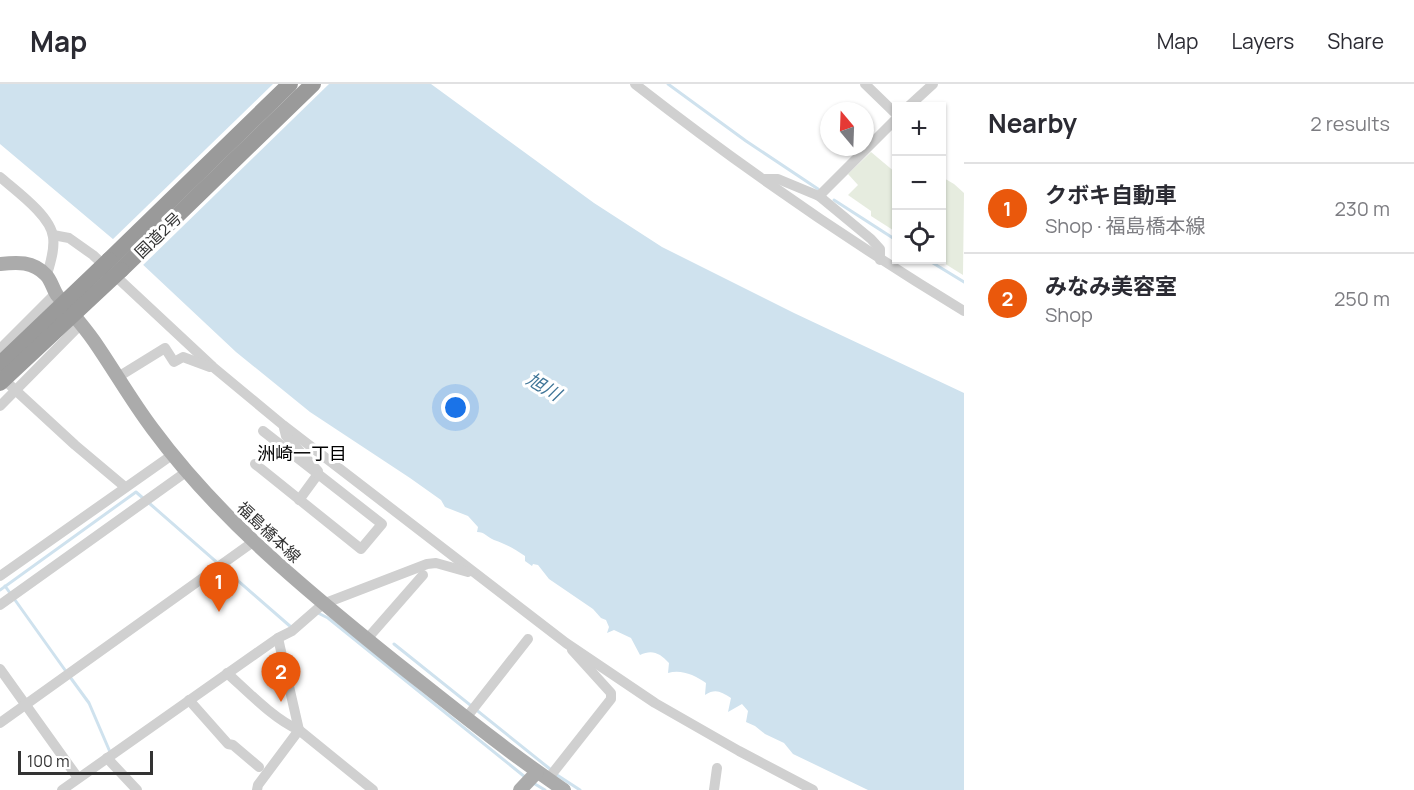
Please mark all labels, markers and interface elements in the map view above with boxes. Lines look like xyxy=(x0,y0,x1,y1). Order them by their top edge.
text: Map xyxy=(30,22,87,60)
text: Map xyxy=(1157,27,1198,55)
text: Layers xyxy=(1231,27,1294,55)
text: Share xyxy=(1327,27,1384,55)
north arrow xyxy=(820,102,874,156)
map controls xyxy=(892,102,946,264)
button: + xyxy=(892,102,946,156)
text: Nearby xyxy=(988,105,1077,141)
text: 2 results xyxy=(1310,110,1390,137)
button: − xyxy=(892,156,946,210)
text: クボキ自動車 xyxy=(1045,180,1177,210)
text: 1 xyxy=(1003,195,1012,222)
text: 230 m xyxy=(1334,195,1390,222)
street label: 国道2号 xyxy=(130,207,186,263)
button: locate xyxy=(892,210,946,264)
text: Shop · 福島橋本線 xyxy=(1045,212,1205,239)
text: みなみ美容室 xyxy=(1045,271,1177,301)
text: 2 xyxy=(1002,285,1013,312)
text: 250 m xyxy=(1334,285,1390,312)
text: Shop xyxy=(1045,301,1093,328)
water label: 旭川 xyxy=(522,366,567,407)
your location xyxy=(441,393,470,422)
district label: 洲崎一丁目 xyxy=(257,441,347,465)
street label: 福島橋本線 xyxy=(232,497,306,567)
pin: 1 xyxy=(200,562,238,612)
pin: 2 xyxy=(262,652,300,702)
scale bar xyxy=(18,748,153,776)
text: 100 m xyxy=(27,750,70,772)

